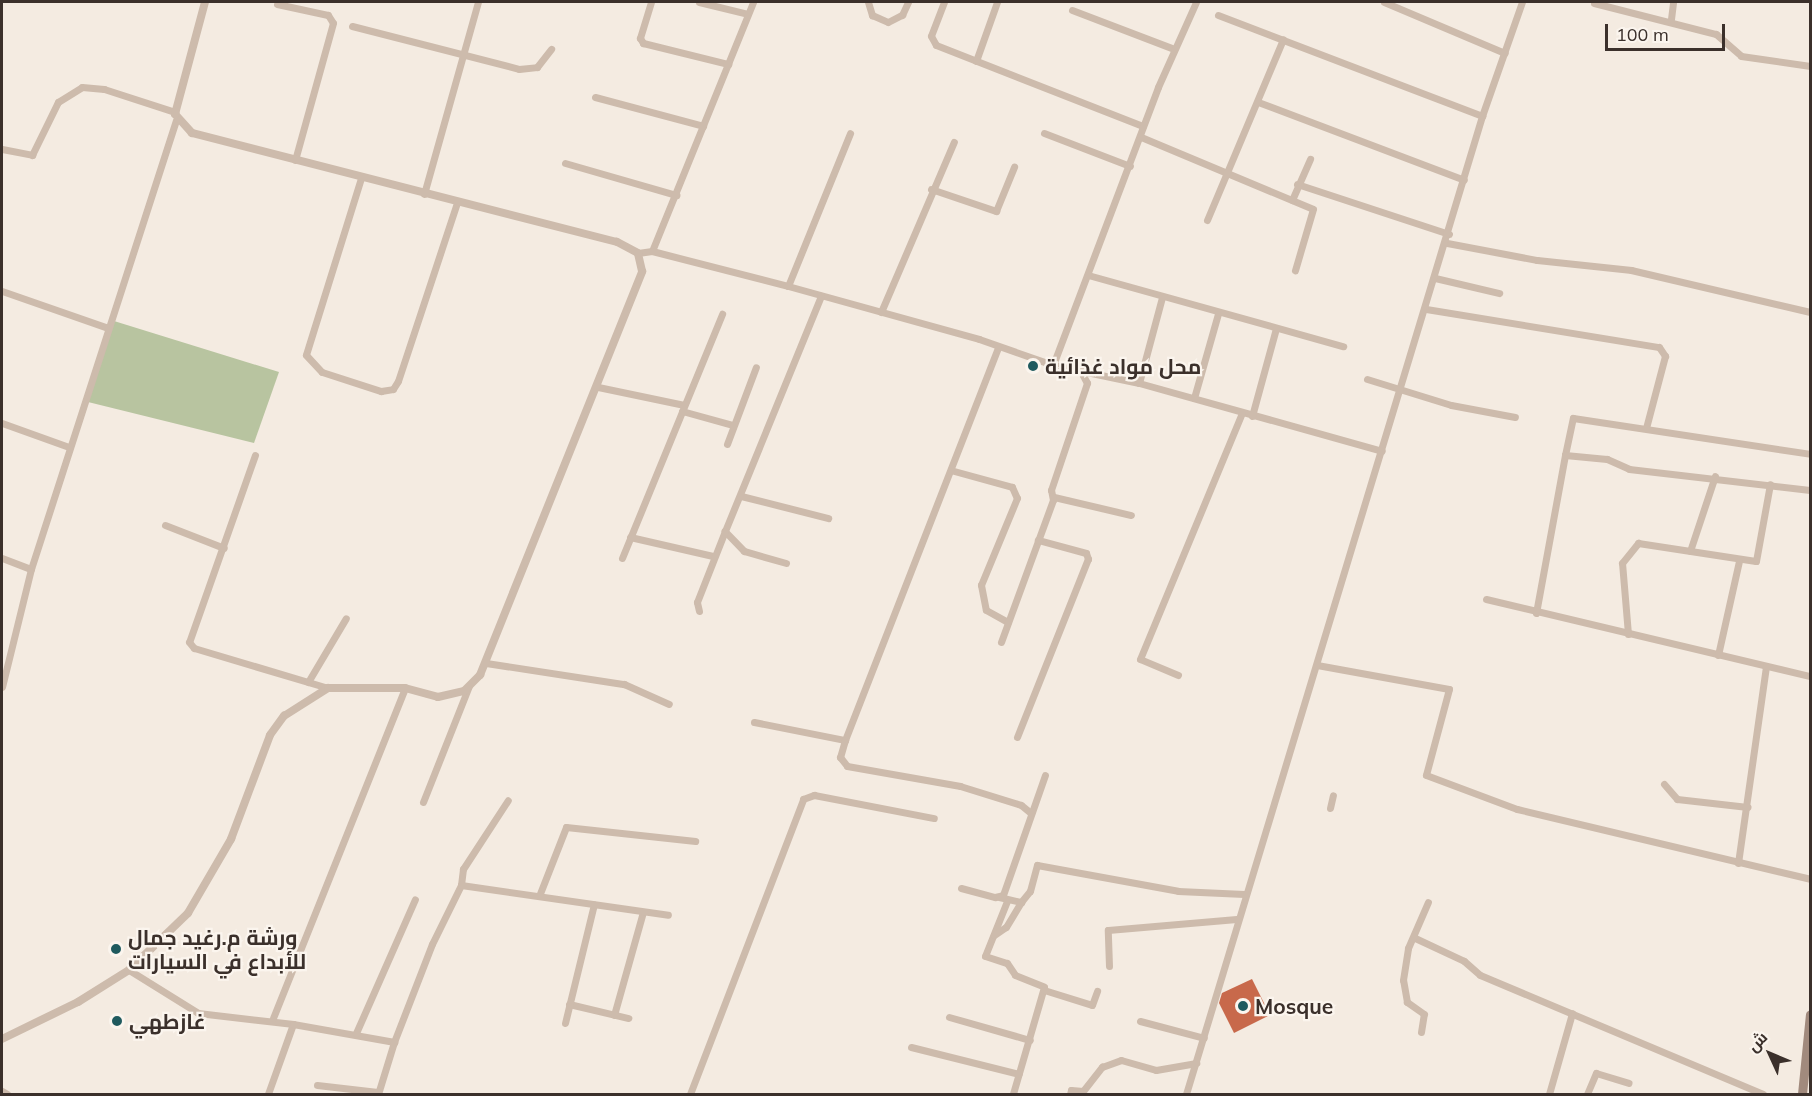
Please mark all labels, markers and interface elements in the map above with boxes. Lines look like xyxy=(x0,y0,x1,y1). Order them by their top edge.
scale bar xyxy=(1608,12,1728,50)
text: 100 m xyxy=(1616,23,1669,46)
place label: محل مواد غذائية xyxy=(1045,353,1201,379)
marker: محل مواد غذائية xyxy=(1026,359,1040,373)
place label: ورشة م.رغيد جمال للأبداع في السيارات xyxy=(128,924,306,974)
marker: ورشة م.رغيد جمال للأبداع في السيارات xyxy=(109,942,123,956)
place label: Mosque xyxy=(1255,993,1333,1019)
marker: Mosque xyxy=(1236,999,1250,1013)
place label: غازطهي xyxy=(129,1008,206,1034)
marker: غازطهي xyxy=(110,1014,124,1028)
north arrow xyxy=(1740,1024,1800,1084)
text: ش xyxy=(1743,1027,1771,1056)

